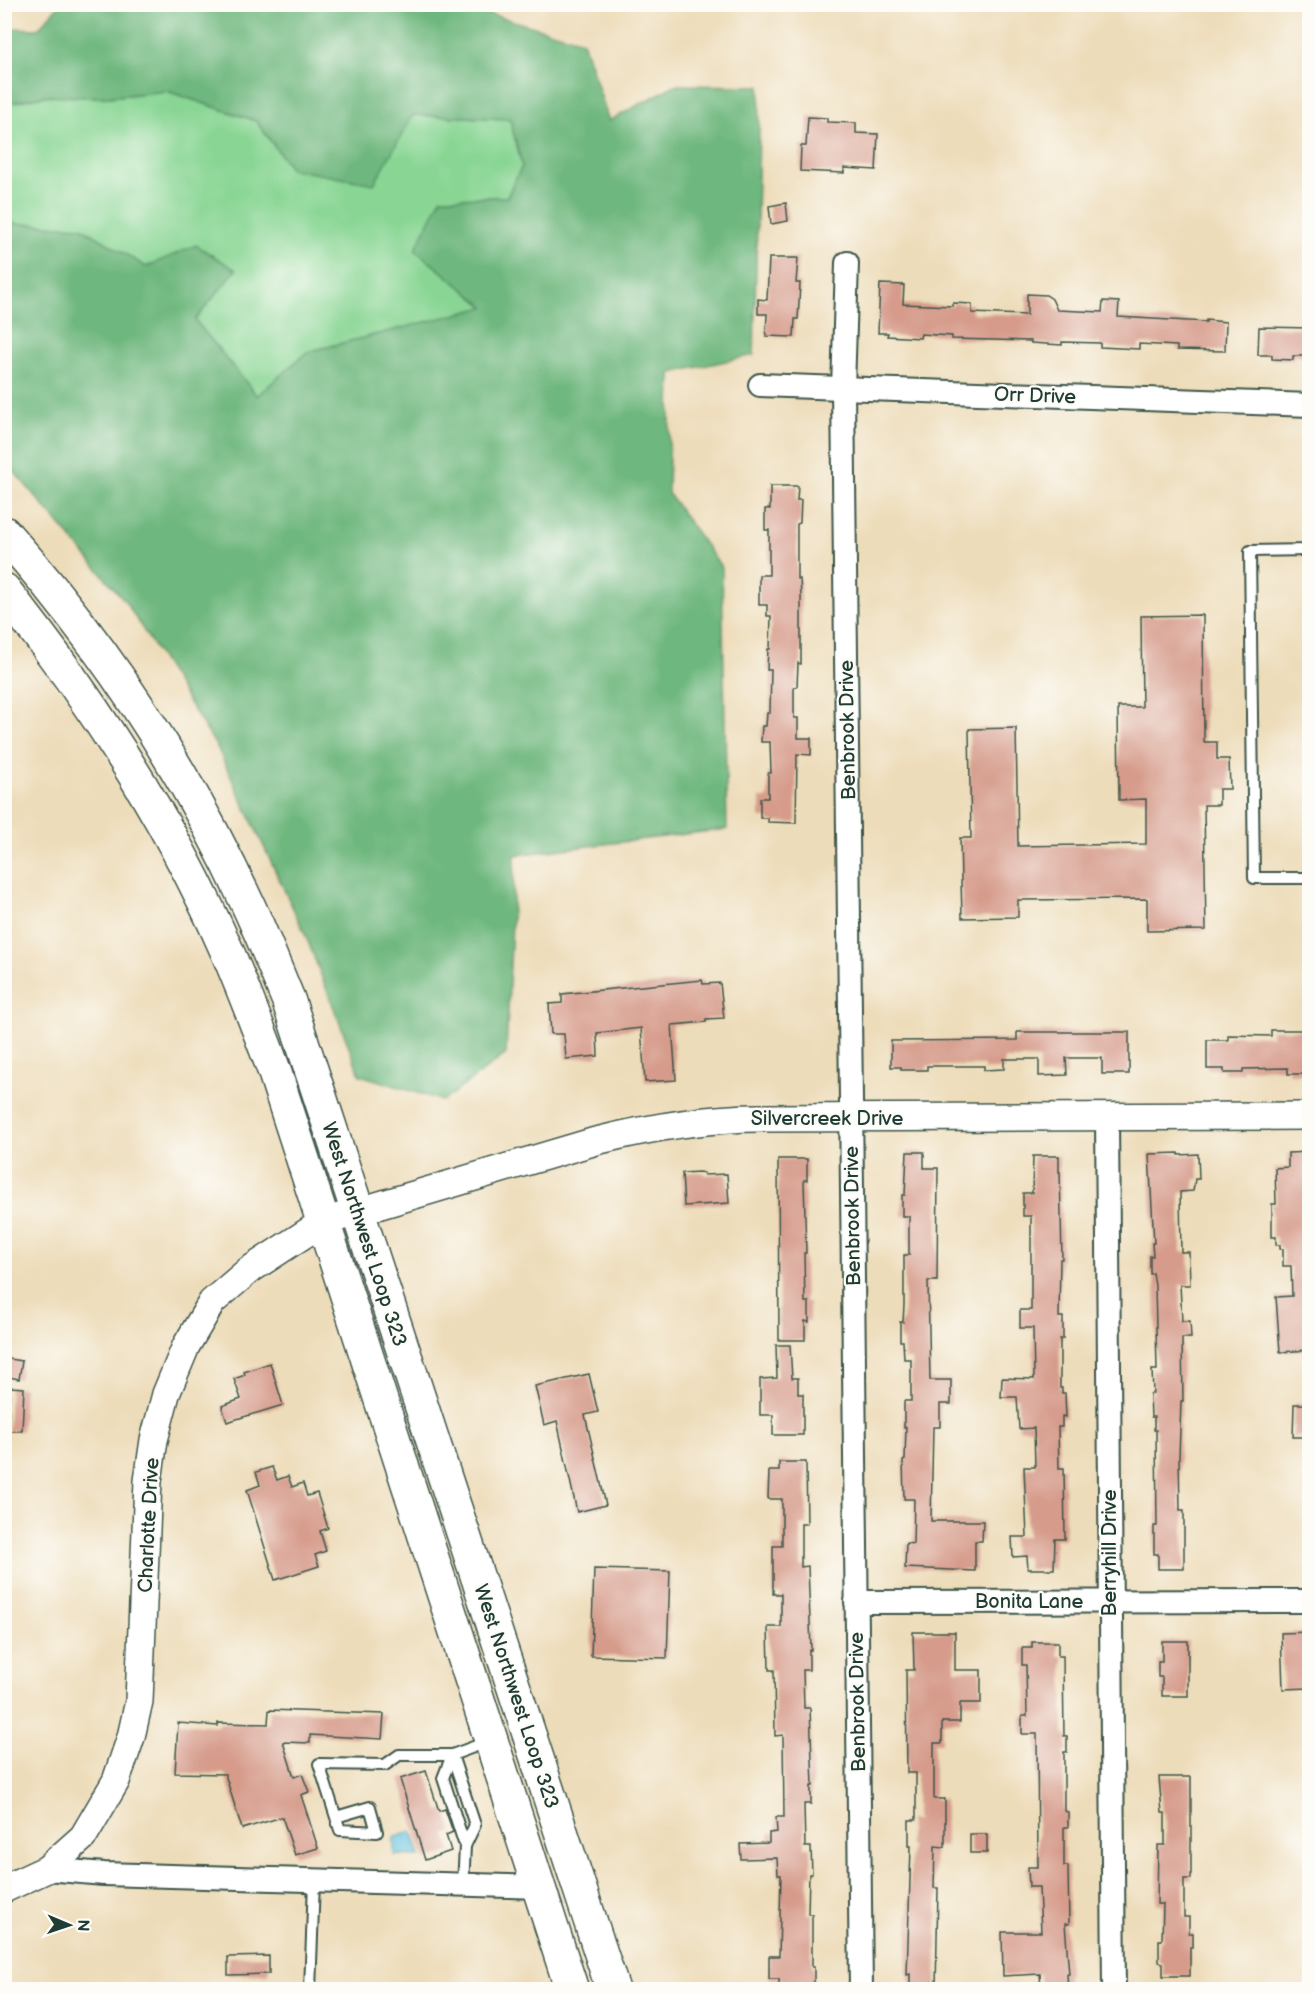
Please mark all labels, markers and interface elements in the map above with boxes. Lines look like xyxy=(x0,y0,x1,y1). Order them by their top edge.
street label: Orr Drive xyxy=(994,383,1077,409)
street label: Benbrook Drive xyxy=(835,660,861,800)
street label: Silvercreek Drive xyxy=(751,1107,903,1131)
street label: West Northwest Loop 323 xyxy=(316,1119,412,1350)
street label: Benbrook Drive xyxy=(840,1146,866,1286)
street label: Charlotte Drive xyxy=(133,1457,165,1593)
street label: Berryhill Drive xyxy=(1098,1489,1122,1617)
street label: West Northwest Loop 323 xyxy=(468,1581,564,1812)
street label: Bonita Lane xyxy=(975,1590,1083,1614)
street label: Benbrook Drive xyxy=(845,1632,871,1772)
north arrow xyxy=(39,1895,99,1955)
text: N xyxy=(73,1919,92,1932)

